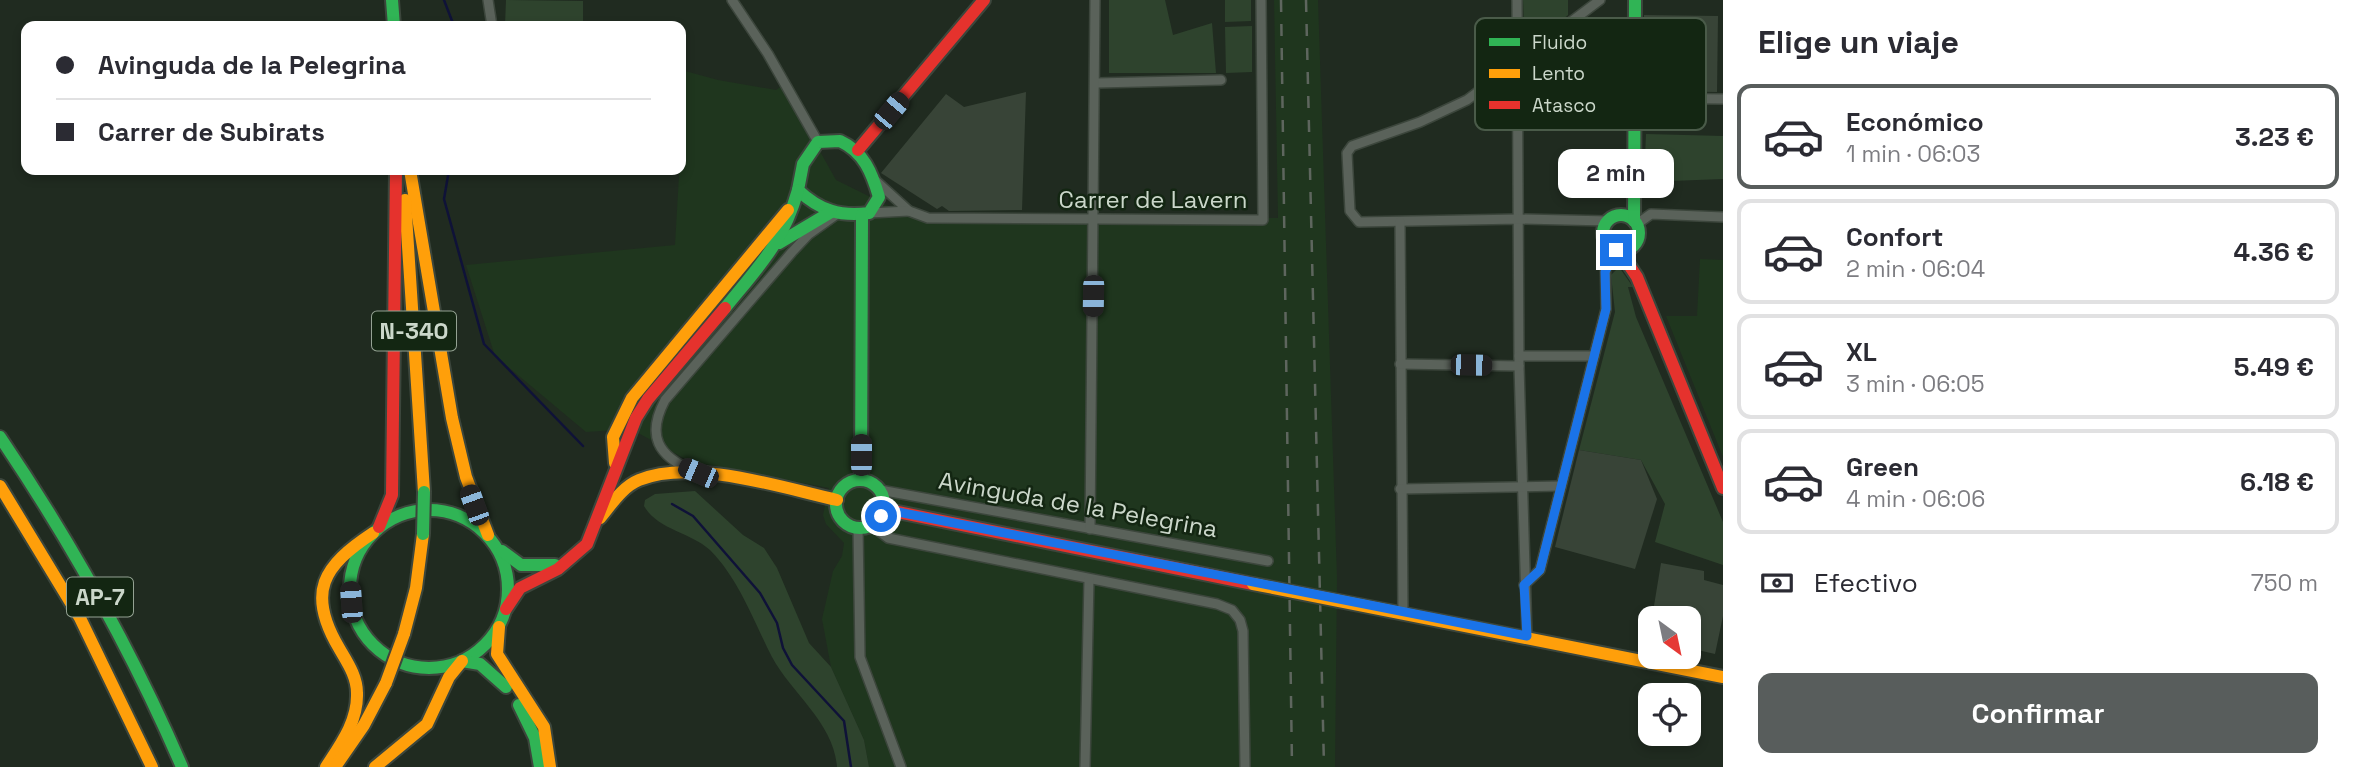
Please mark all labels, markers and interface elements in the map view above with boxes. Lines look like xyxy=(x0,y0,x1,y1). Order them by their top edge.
legend xyxy=(1475,18,1706,130)
text: Elige un viaje xyxy=(1758,22,1959,62)
text: Fluido xyxy=(1532,30,1587,55)
text: Avinguda de la Pelegrina xyxy=(98,48,406,82)
text: Lento xyxy=(1532,61,1585,86)
car xyxy=(870,88,913,134)
text: Atasco xyxy=(1532,93,1596,118)
icon: car xyxy=(1762,105,1825,168)
text: Económico xyxy=(1846,105,1984,139)
text: Carrer de Subirats xyxy=(98,115,325,149)
text: 3.23 € xyxy=(2235,120,2314,154)
text: 1 min · 06:03 xyxy=(1846,139,1980,169)
callout: 2 min xyxy=(1558,148,1674,198)
text: 2 min xyxy=(1586,158,1646,188)
street label: Carrer de Lavern xyxy=(1059,184,1247,215)
icon: car xyxy=(1762,220,1825,283)
text: Confort xyxy=(1846,220,1943,254)
route end xyxy=(1600,234,1632,266)
text: 4.36 € xyxy=(2234,235,2314,269)
text: 2 min · 06:04 xyxy=(1846,254,1985,284)
car xyxy=(1083,275,1104,317)
road number: N-340 xyxy=(372,312,456,350)
icon: car xyxy=(1762,335,1825,398)
text: XL xyxy=(1846,335,1877,369)
text: 5.49 € xyxy=(2234,350,2314,384)
car xyxy=(1450,354,1493,376)
text: 3 min · 06:05 xyxy=(1846,369,1985,399)
car xyxy=(851,434,872,476)
icon: car xyxy=(1762,450,1825,513)
text: Green xyxy=(1846,450,1919,484)
car xyxy=(675,455,722,491)
street label: Avinguda de la Pelegrina xyxy=(936,465,1220,544)
text: 6.18 € xyxy=(2240,465,2314,499)
car xyxy=(457,482,492,528)
text: 4 min · 06:06 xyxy=(1846,484,1985,514)
route start xyxy=(865,500,897,532)
icon: cash xyxy=(1758,564,1796,602)
text: Efectivo xyxy=(1814,566,1918,600)
text: 750 m xyxy=(2251,568,2318,598)
road number: AP-7 xyxy=(67,578,133,617)
car xyxy=(340,580,363,624)
north arrow xyxy=(1638,606,1701,668)
map controls xyxy=(1638,606,1701,746)
button: Confirmar xyxy=(1758,673,2318,753)
button: locate xyxy=(1638,683,1701,746)

